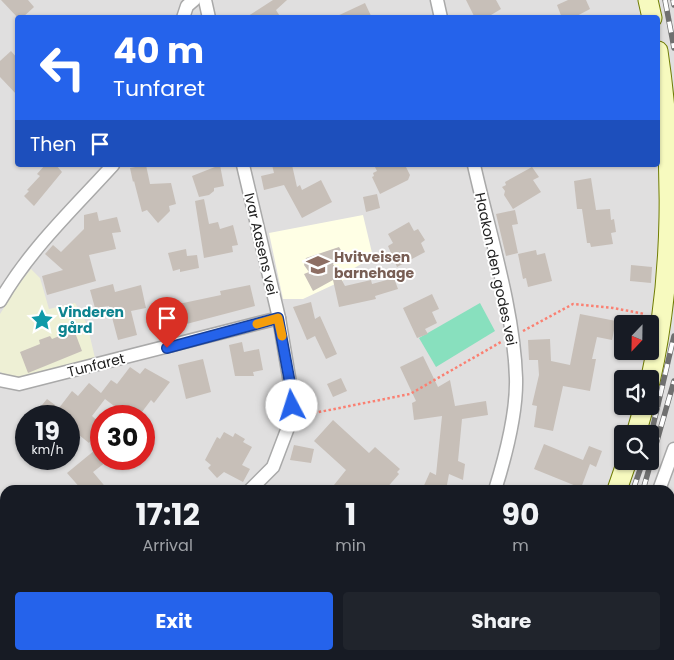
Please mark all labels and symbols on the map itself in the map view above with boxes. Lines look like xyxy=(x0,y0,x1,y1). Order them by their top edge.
street label: Ivar Aasens vei xyxy=(239,191,283,297)
street label: Haakon den godes vei xyxy=(470,191,522,347)
place label: Hvitveisen barnehage xyxy=(334,247,415,283)
school or university icon: Hvitveisen barnehage xyxy=(305,252,331,278)
pin xyxy=(146,297,188,348)
place label: Vinderen gård xyxy=(58,302,124,338)
place icon: Vinderen gård xyxy=(29,307,55,333)
north arrow xyxy=(614,315,659,360)
street label: Tunfaret xyxy=(65,348,127,382)
position arrow xyxy=(265,379,317,431)
speed limit sign: 30 xyxy=(90,405,155,470)

